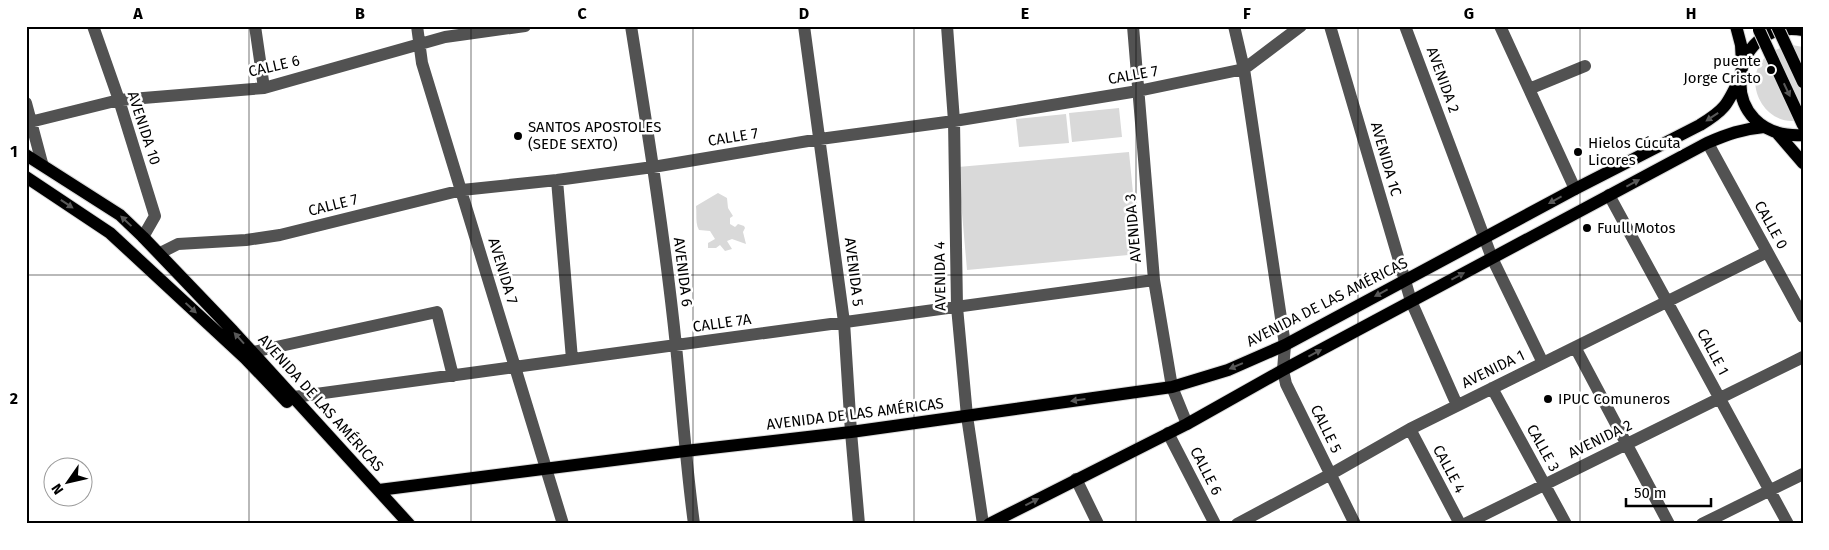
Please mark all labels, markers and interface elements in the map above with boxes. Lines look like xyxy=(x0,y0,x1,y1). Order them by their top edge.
text: A xyxy=(132,4,143,23)
text: B xyxy=(355,4,365,23)
text: C xyxy=(577,4,587,23)
text: D xyxy=(799,4,809,23)
text: E xyxy=(1021,4,1029,23)
text: F xyxy=(1243,4,1251,23)
text: G xyxy=(1464,4,1474,23)
text: H xyxy=(1686,4,1696,23)
street label: AVENIDA 2 xyxy=(1423,45,1463,115)
street label: CALLE 6 xyxy=(247,51,301,81)
place label: puente Jorge Cristo xyxy=(1683,52,1761,87)
street label: CALLE 7 xyxy=(1107,62,1160,88)
marker: puente Jorge Cristo xyxy=(1765,64,1777,76)
one-way arrow xyxy=(1783,83,1791,97)
street label: AVENIDA 10 xyxy=(124,89,164,167)
one-way arrow xyxy=(1705,113,1719,122)
place label: SANTOS APOSTOLES (SEDE SEXTO) xyxy=(528,118,661,153)
street label: AVENIDA 1C xyxy=(1367,120,1405,199)
street label: CALLE 7 xyxy=(707,124,760,150)
marker: SANTOS APOSTOLES (SEDE SEXTO) xyxy=(512,130,524,142)
place label: Hielos Cúcuta Licores xyxy=(1588,134,1681,169)
text: 1 xyxy=(10,142,18,161)
marker: Hielos Cúcuta Licores xyxy=(1572,146,1584,158)
one-way arrow xyxy=(1625,179,1640,187)
street label: CALLE 7 xyxy=(306,190,360,220)
street label: AVENIDA 3 xyxy=(1121,193,1145,263)
one-way arrow xyxy=(1548,195,1562,204)
street label: CALLE 0 xyxy=(1750,198,1792,252)
one-way arrow xyxy=(60,200,74,209)
one-way arrow xyxy=(121,215,133,227)
place label: Fuull Motos xyxy=(1597,219,1675,237)
marker: Fuull Motos xyxy=(1581,222,1593,234)
street label: AVENIDA 7 xyxy=(484,236,522,307)
street label: AVENIDA 6 xyxy=(670,236,696,308)
street label: AVENIDA 5 xyxy=(841,237,867,307)
street label: AVENIDA 4 xyxy=(930,241,950,311)
street label: AVENIDA DE LAS AMÉRICAS xyxy=(1243,253,1411,351)
one-way arrow xyxy=(1451,272,1466,280)
one-way arrow xyxy=(1375,289,1388,298)
one-way arrow xyxy=(185,302,197,314)
street label: CALLE 7A xyxy=(692,310,753,336)
street label: CALLE 1 xyxy=(1693,326,1733,378)
one-way arrow xyxy=(234,331,245,344)
street label: AVENIDA DE LAS AMÉRICAS xyxy=(255,331,387,475)
street label: AVENIDA 1 xyxy=(1458,346,1528,392)
one-way arrow xyxy=(1309,348,1322,357)
one-way arrow xyxy=(1228,362,1243,370)
text: 2 xyxy=(10,389,18,408)
place label: IPUC Comuneros xyxy=(1558,390,1670,408)
marker: IPUC Comuneros xyxy=(1542,393,1554,405)
street label: AVENIDA DE LAS AMÉRICAS xyxy=(765,394,945,434)
one-way arrow xyxy=(1070,396,1086,404)
street label: CALLE 5 xyxy=(1307,402,1345,456)
street label: AVENIDA 2 xyxy=(1565,416,1635,462)
street label: CALLE 3 xyxy=(1523,421,1563,475)
street label: CALLE 4 xyxy=(1429,442,1469,496)
street label: CALLE 6 xyxy=(1186,444,1226,498)
north arrow xyxy=(42,458,92,508)
scale bar xyxy=(1626,475,1712,507)
text: N xyxy=(48,480,67,498)
text: 50 m xyxy=(1634,484,1667,502)
one-way arrow xyxy=(1025,498,1039,506)

